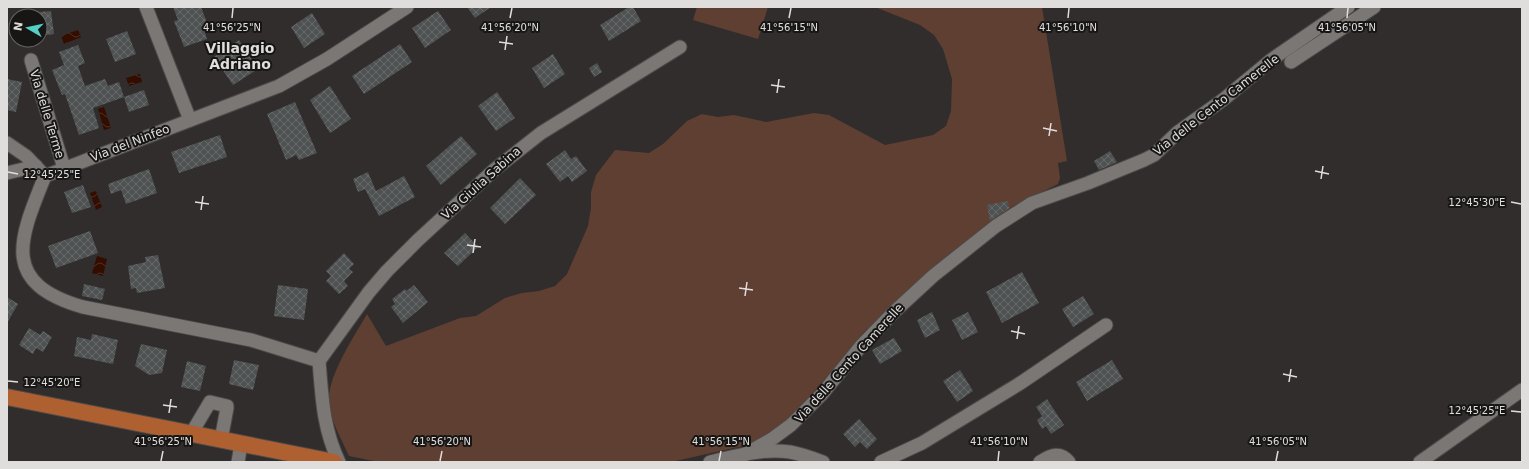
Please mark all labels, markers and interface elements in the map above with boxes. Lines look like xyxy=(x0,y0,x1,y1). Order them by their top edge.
north arrow xyxy=(8,8,48,48)
text: N xyxy=(11,21,26,32)
text: 41°56'25"N xyxy=(203,22,261,33)
text: 41°56'20"N xyxy=(481,22,539,33)
text: 41°56'15"N xyxy=(760,22,818,33)
text: 41°56'10"N xyxy=(1039,22,1097,33)
text: 41°56'05"N xyxy=(1318,22,1376,33)
district label: Villaggio Adriano xyxy=(206,40,275,72)
street label: Via delle Cento Camerelle xyxy=(1150,52,1282,158)
street label: Via delle Terme xyxy=(27,68,67,160)
street label: Via del Ninfeo xyxy=(89,122,171,164)
street label: Via Giulia Sabina xyxy=(439,144,523,222)
text: 12°45'25"E xyxy=(24,169,80,180)
text: 12°45'30"E xyxy=(1449,197,1505,208)
street label: Via delle Cento Camerelle xyxy=(792,301,906,425)
text: 12°45'20"E xyxy=(24,377,80,388)
text: 12°45'25"E xyxy=(1449,405,1505,416)
text: 41°56'25"N xyxy=(134,436,192,447)
text: 41°56'20"N xyxy=(413,436,471,447)
text: 41°56'15"N xyxy=(692,436,750,447)
text: 41°56'10"N xyxy=(970,436,1028,447)
text: 41°56'05"N xyxy=(1249,436,1307,447)

